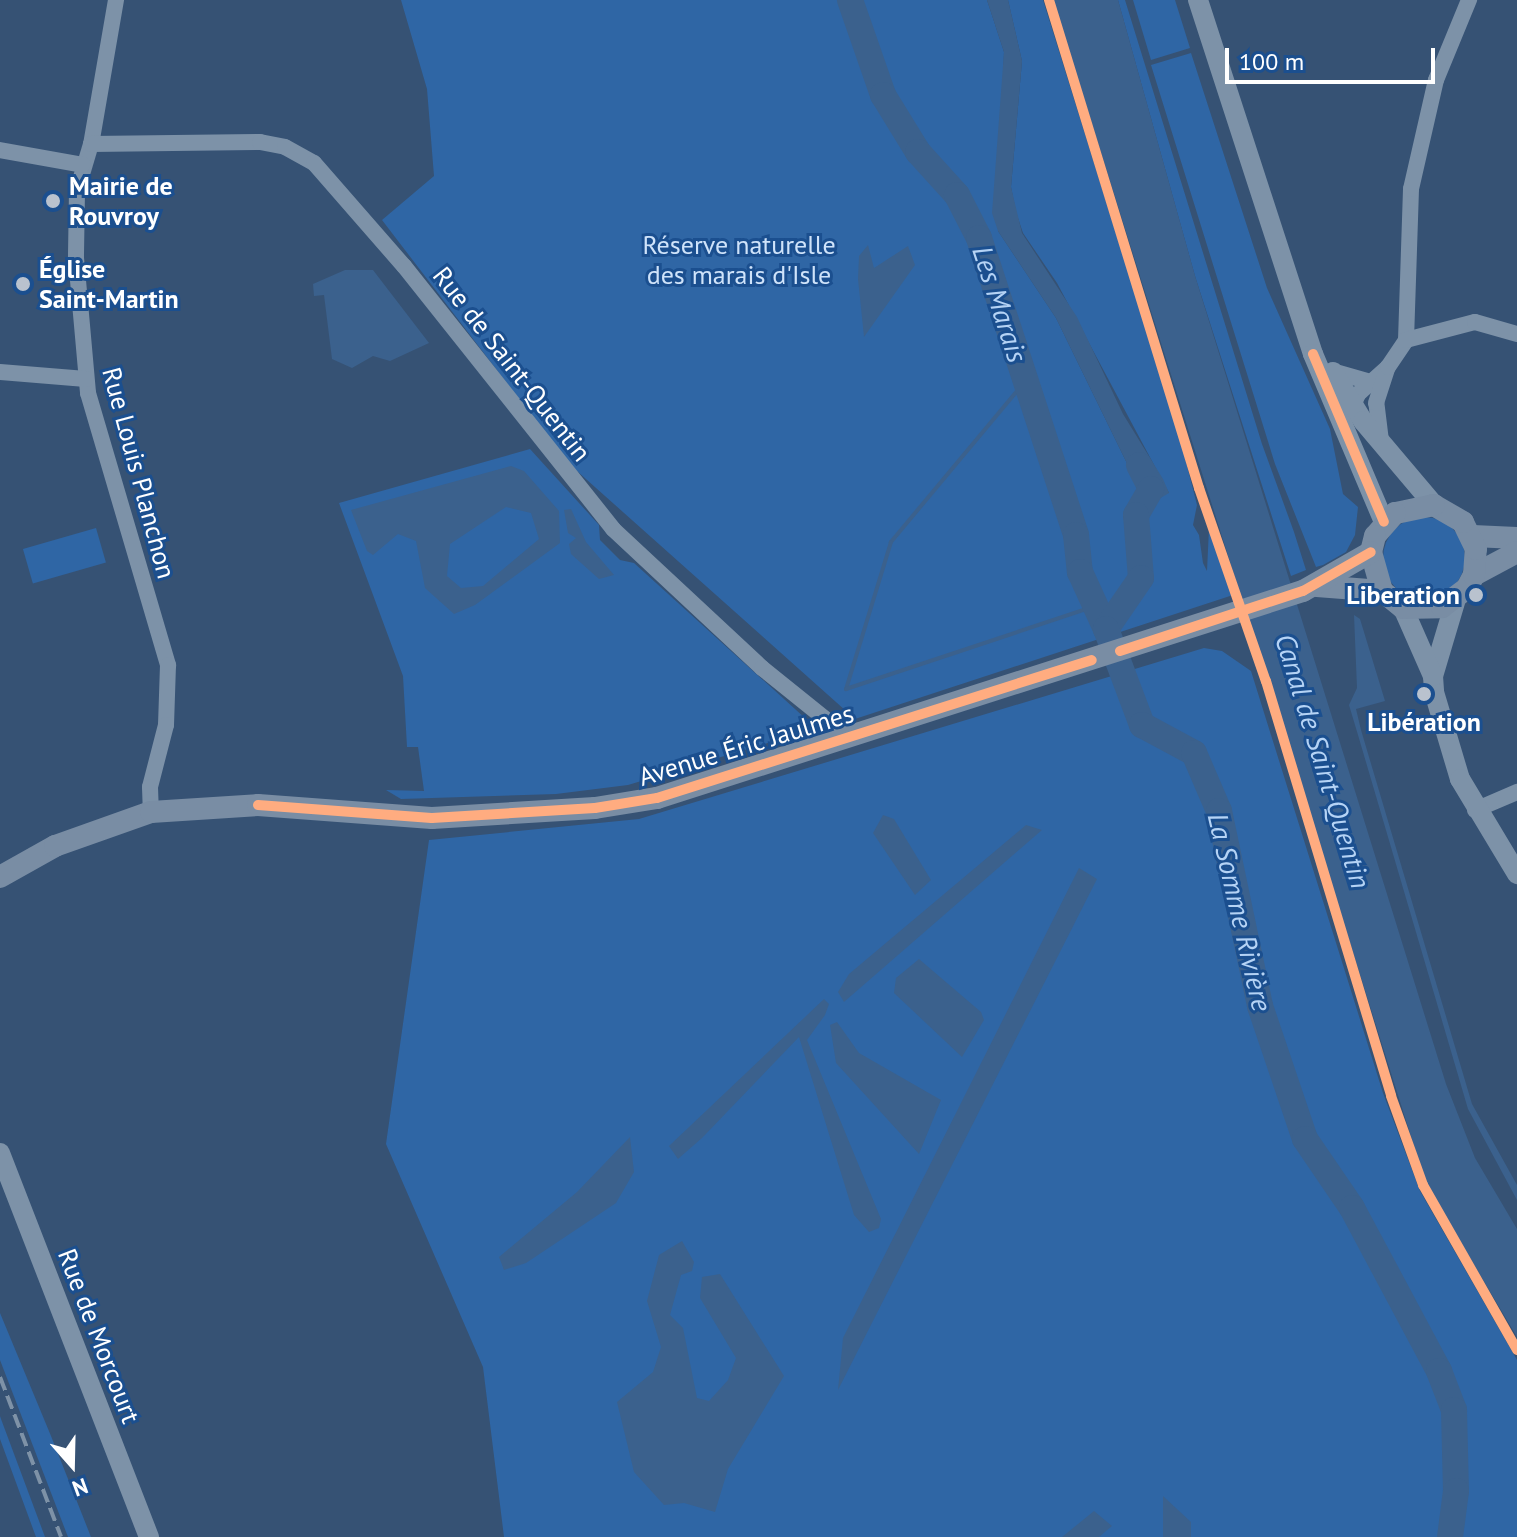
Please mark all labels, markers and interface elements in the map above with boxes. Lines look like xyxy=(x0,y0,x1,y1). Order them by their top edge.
scale bar xyxy=(1229,32,1439,82)
text: 100 m xyxy=(1239,46,1304,77)
place label: Mairie de Rouvroy xyxy=(69,170,173,232)
marker: Mairie de Rouvroy xyxy=(44,192,62,210)
park label: Réserve naturelle des marais d'Isle xyxy=(642,229,836,290)
water label: Les Marais xyxy=(965,242,1035,366)
place label: Église Saint-Martin xyxy=(39,253,179,314)
street label: Rue de Saint-Quentin xyxy=(426,261,598,467)
marker: Église Saint-Martin xyxy=(14,275,32,293)
street label: Rue Louis Planchon xyxy=(96,364,182,582)
place label: Liberation xyxy=(1346,579,1460,611)
marker: Liberation xyxy=(1467,586,1485,604)
water label: Canal de Saint-Quentin xyxy=(1268,630,1378,892)
marker: Libération xyxy=(1415,685,1433,703)
street label: Avenue Éric Jaulmes xyxy=(634,697,858,793)
place label: Libération xyxy=(1367,706,1481,738)
water label: La Somme Rivière xyxy=(1201,809,1279,1015)
street label: Rue de Morcourt xyxy=(51,1244,147,1428)
north arrow xyxy=(32,1425,112,1505)
text: N xyxy=(69,1472,92,1503)

